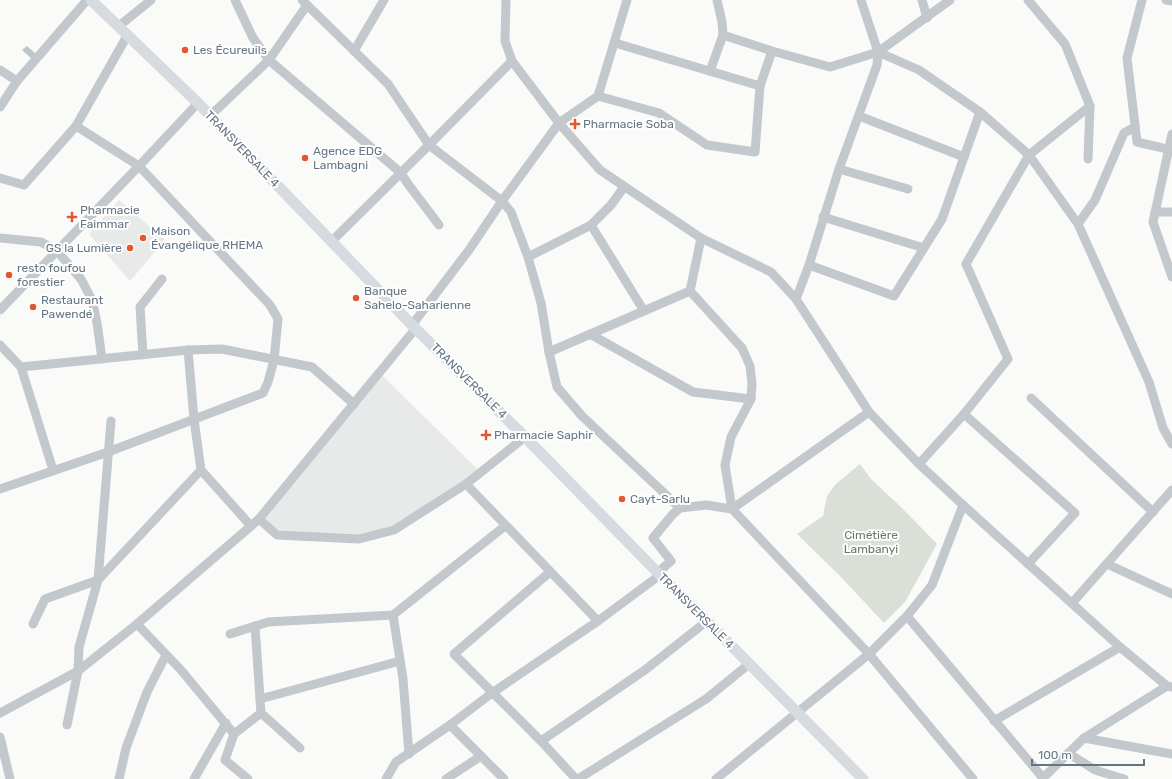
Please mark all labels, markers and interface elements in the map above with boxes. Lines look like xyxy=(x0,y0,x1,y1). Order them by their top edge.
place label: Les Écureuils xyxy=(193,43,267,57)
marker: Les Écureuils xyxy=(180,45,190,55)
street label: TRANSVERSALE 4 xyxy=(202,108,283,191)
place label: Pharmacie Soba xyxy=(583,117,674,131)
marker: Pharmacie Soba xyxy=(570,119,580,129)
place label: Agence EDG Lambagni xyxy=(313,144,382,172)
marker: Agence EDG Lambagni xyxy=(300,153,310,163)
place label: Pharmacie Faimmar xyxy=(80,203,140,231)
marker: Pharmacie Faimmar xyxy=(67,212,77,222)
place label: Maison Évangélique RHEMA xyxy=(151,224,263,252)
marker: Maison Évangélique RHEMA xyxy=(138,233,148,243)
place label: GS la Lumière xyxy=(46,241,122,255)
marker: GS la Lumière xyxy=(125,243,135,253)
place label: resto foufou forestier xyxy=(17,261,86,289)
marker: resto foufou forestier xyxy=(4,270,14,280)
place label: Banque Sahelo-Saharienne xyxy=(364,284,471,312)
place label: Restaurant Pawendé xyxy=(41,293,103,321)
marker: Banque Sahelo-Saharienne xyxy=(351,293,361,303)
marker: Restaurant Pawendé xyxy=(28,302,38,312)
street label: TRANSVERSALE 4 xyxy=(428,340,510,422)
place label: Pharmacie Saphir xyxy=(494,428,593,442)
marker: Pharmacie Saphir xyxy=(481,430,491,440)
place label: Cayt-Sarlu xyxy=(630,492,690,506)
marker: Cayt-Sarlu xyxy=(617,494,627,504)
park label: Cimétière Lambanyi xyxy=(844,528,898,556)
street label: TRANSVERSALE 4 xyxy=(655,570,737,652)
scale bar xyxy=(1032,741,1144,767)
text: 100 m xyxy=(1038,748,1072,762)

